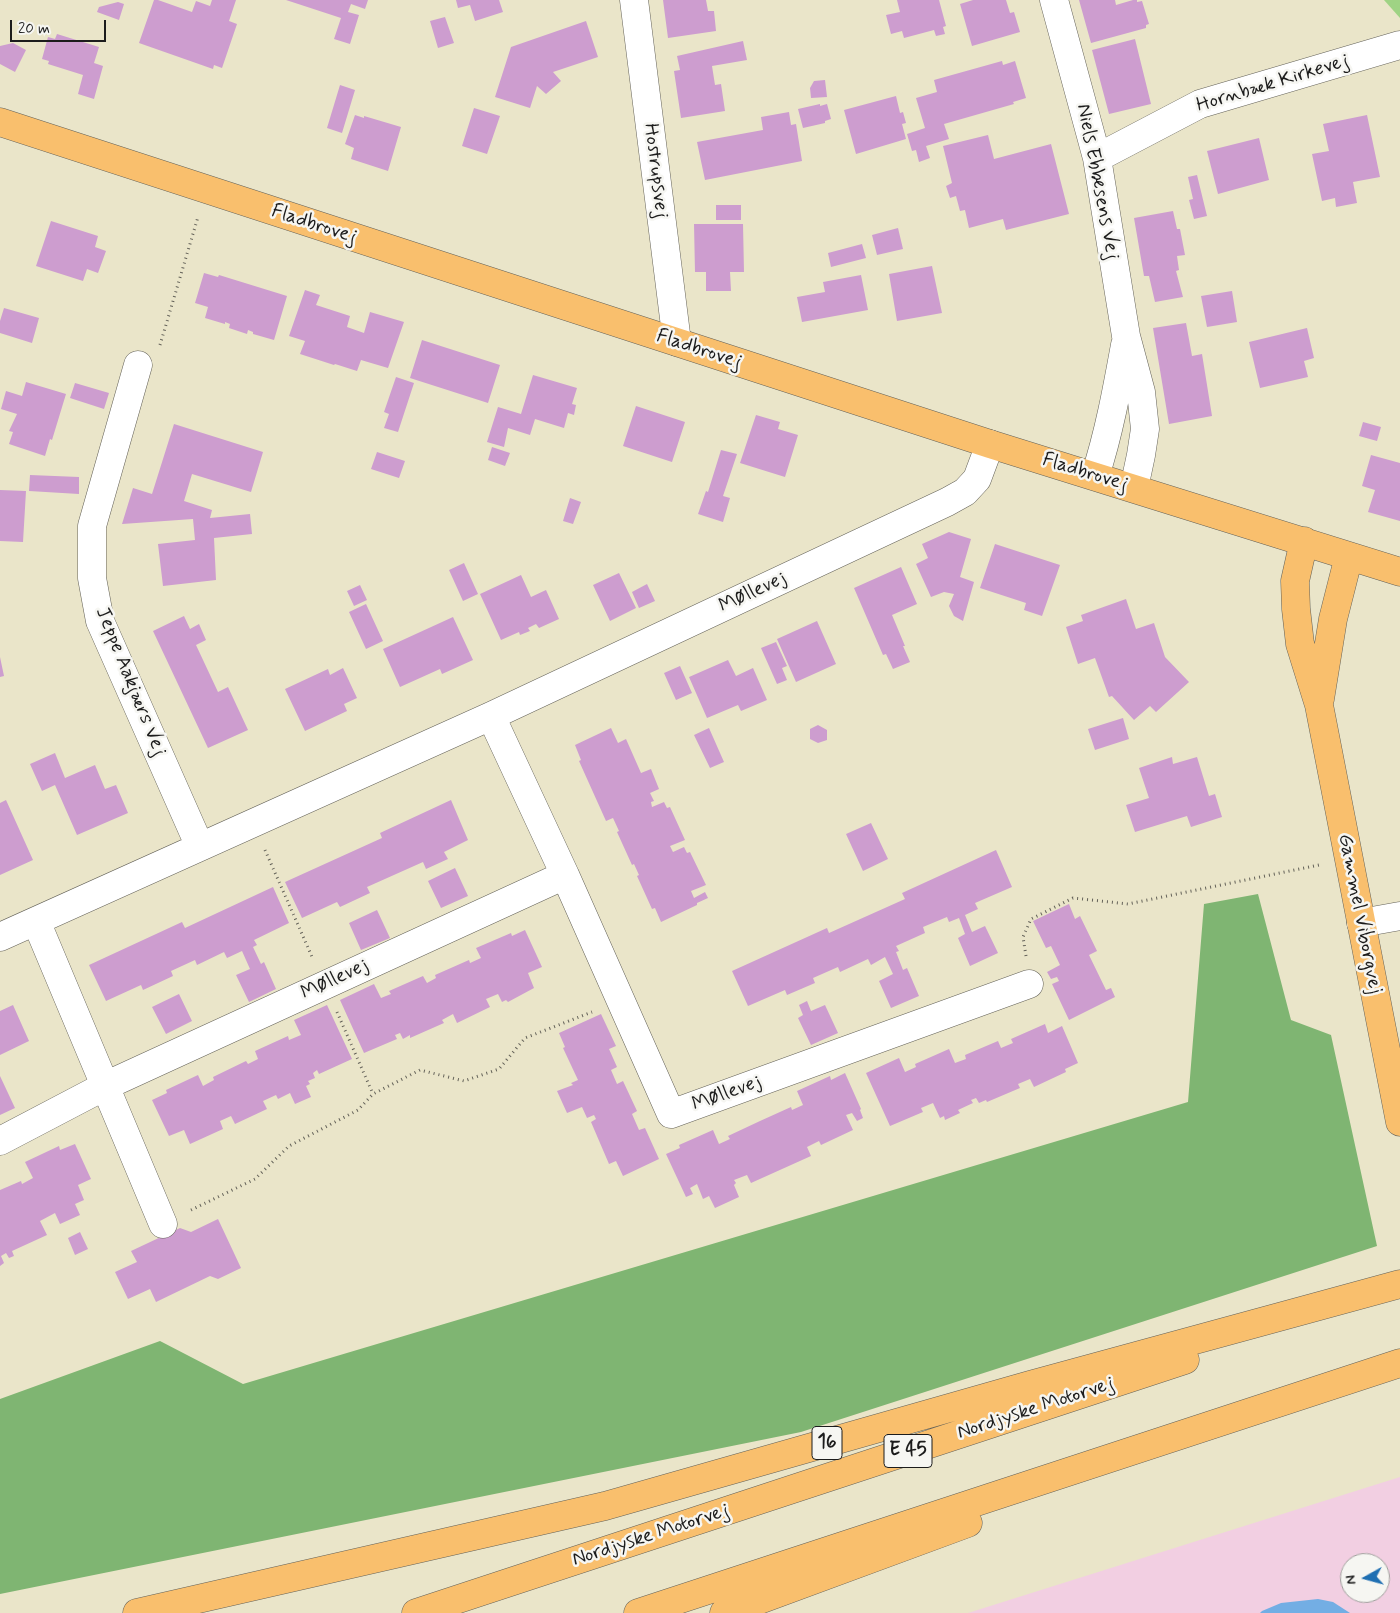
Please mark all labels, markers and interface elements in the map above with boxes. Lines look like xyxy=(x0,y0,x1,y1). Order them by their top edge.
scale bar xyxy=(12,10,109,42)
text: 20 m xyxy=(18,19,50,39)
street label: Hornbæk Kirkevej xyxy=(1194,49,1352,119)
street label: Niels Ebbesens Vej xyxy=(1070,102,1124,262)
street label: Hostrupsvej xyxy=(637,122,673,220)
street label: Fladbrovej xyxy=(268,200,360,250)
street label: Fladbrovej xyxy=(653,325,745,375)
street label: Fladbrovej xyxy=(1039,449,1131,497)
street label: Møllevej xyxy=(715,567,791,619)
street label: Jeppe Aakjærs Vej xyxy=(89,604,171,760)
street label: Gammel Viborgvej xyxy=(1332,832,1386,996)
street label: Møllevej xyxy=(297,954,373,1006)
street label: Møllevej xyxy=(689,1070,765,1118)
street label: Nordjyske Motorvej xyxy=(954,1372,1118,1446)
road number: 16 xyxy=(812,1426,842,1460)
road number: E 45 xyxy=(884,1434,932,1468)
street label: Nordjyske Motorvej xyxy=(569,1499,733,1573)
north arrow xyxy=(1340,1553,1390,1603)
text: N xyxy=(1342,1574,1361,1585)

